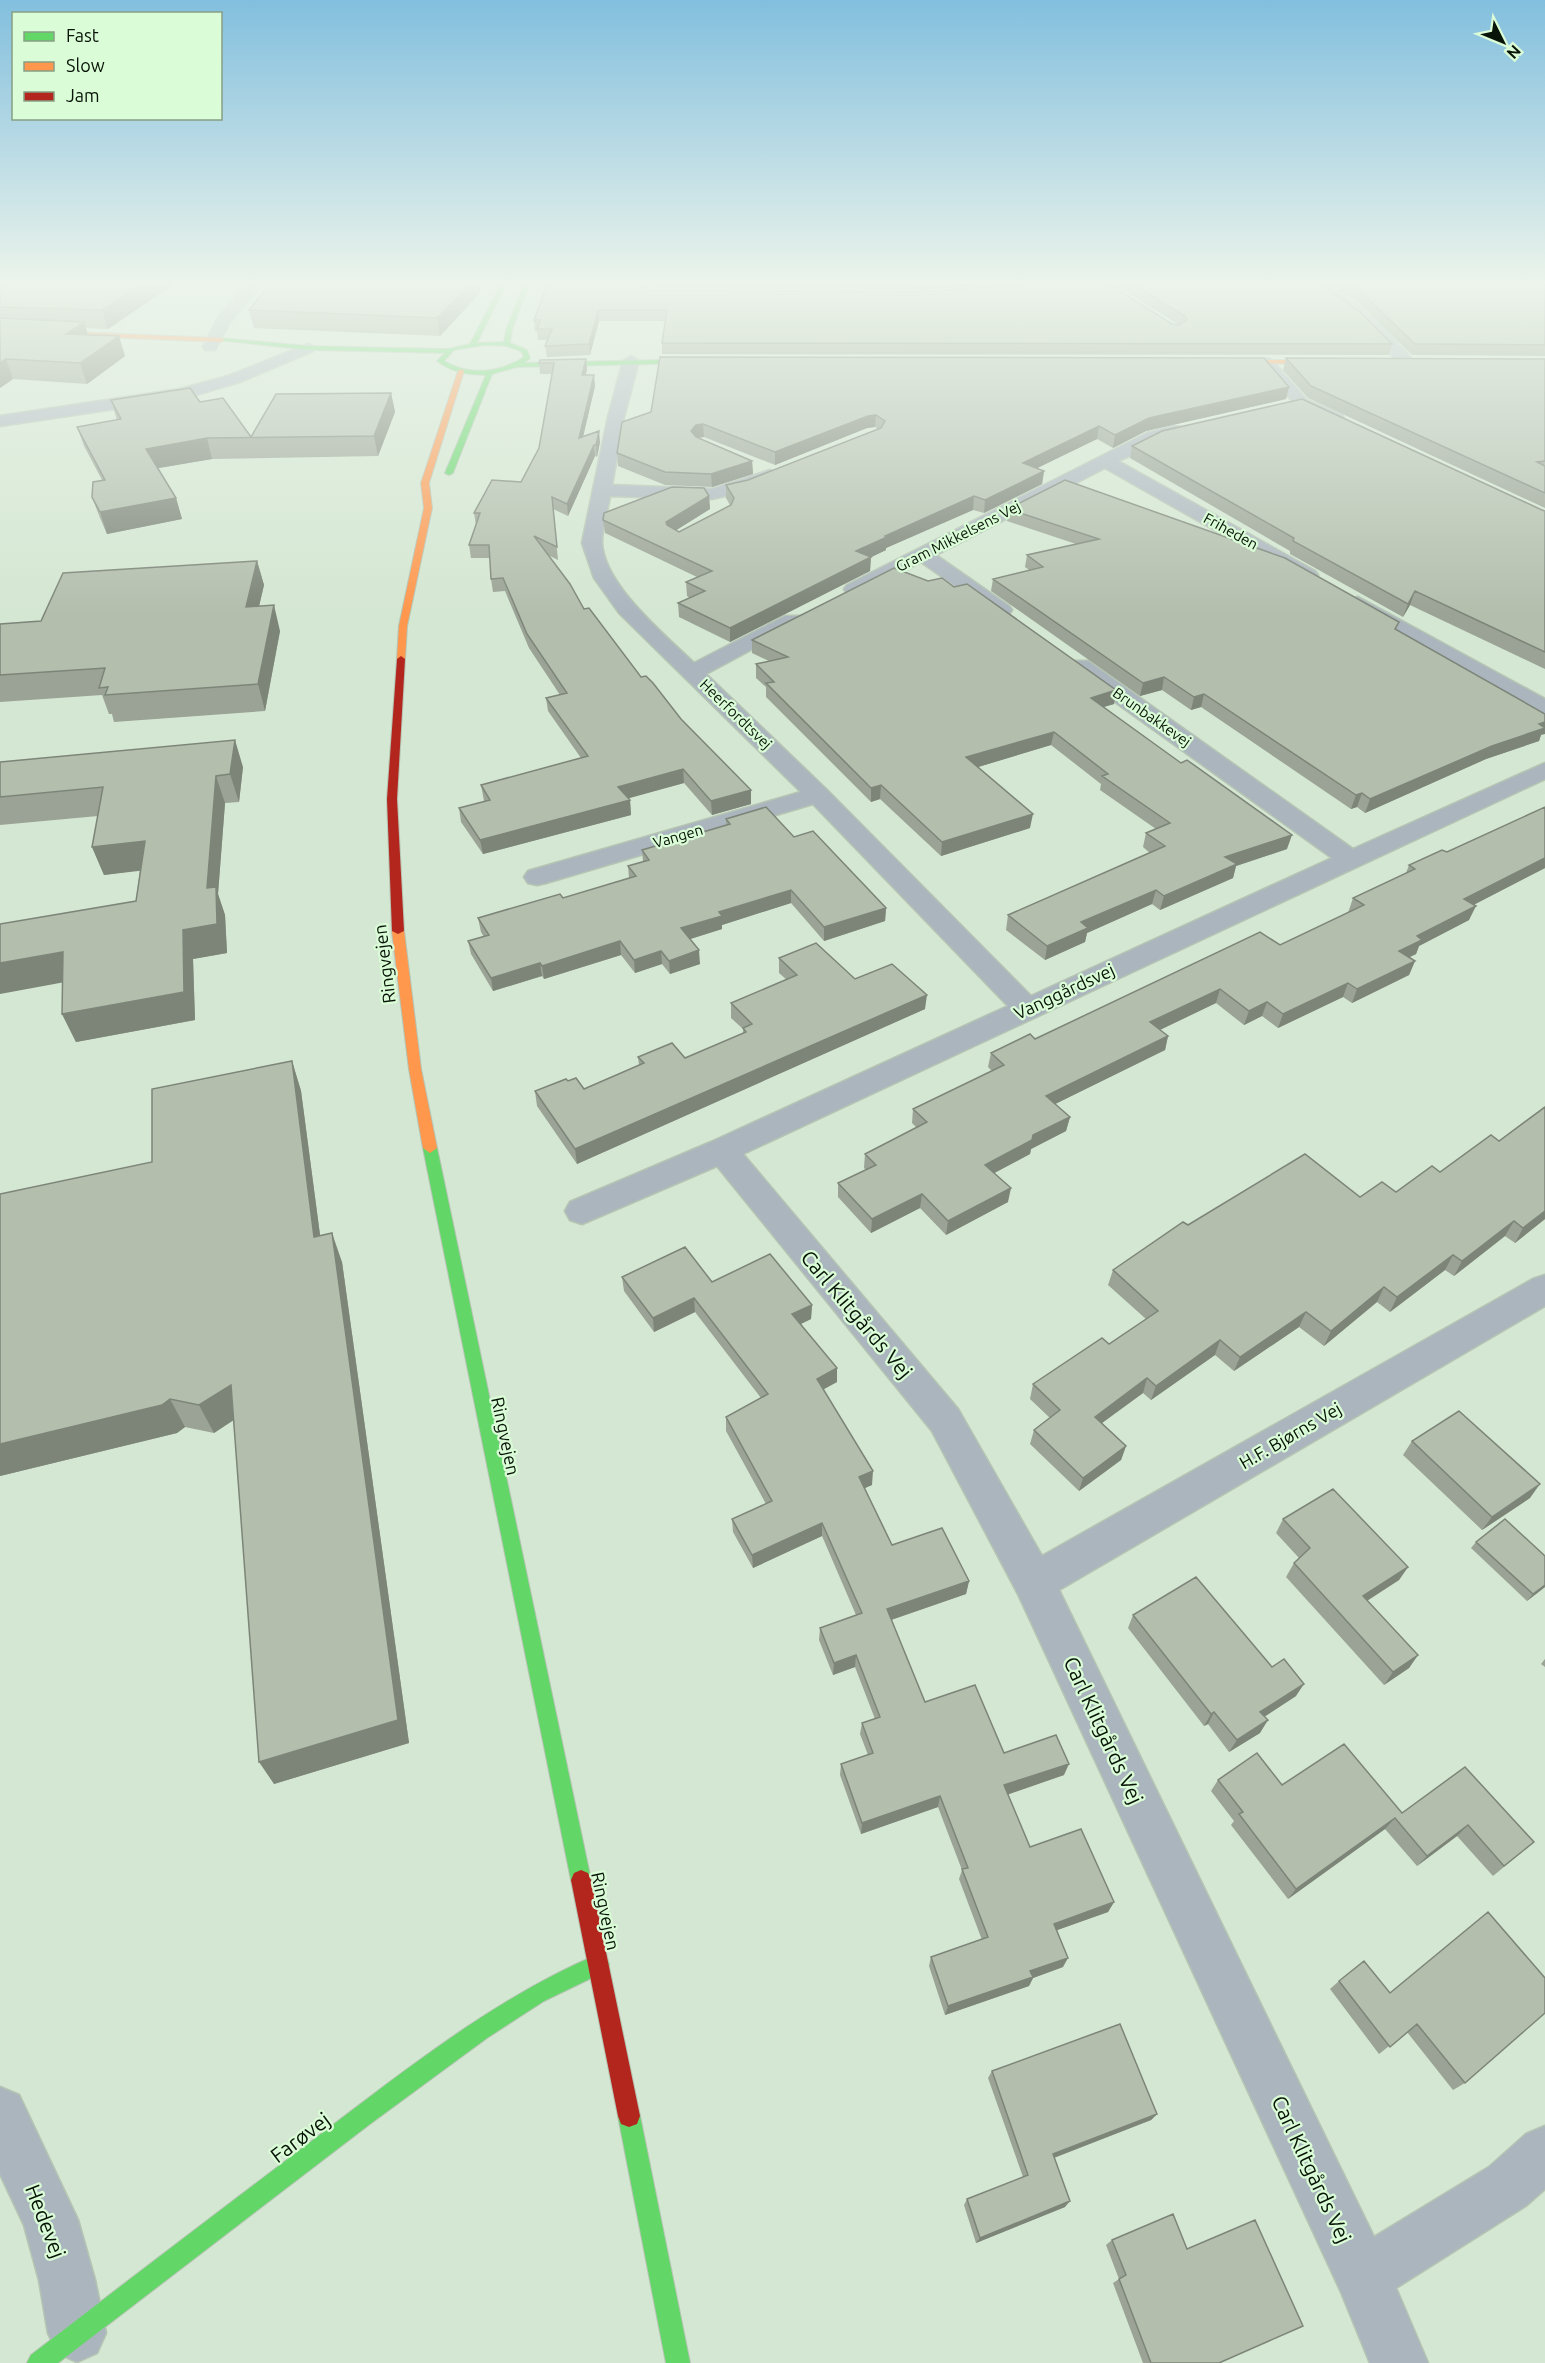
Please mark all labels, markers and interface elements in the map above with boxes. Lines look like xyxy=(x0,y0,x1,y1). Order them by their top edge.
legend xyxy=(12,12,222,120)
north arrow xyxy=(1473,12,1533,72)
text: Fast xyxy=(66,25,99,45)
text: N xyxy=(1503,42,1525,63)
text: Slow xyxy=(66,55,105,75)
text: Jam xyxy=(66,85,100,105)
street label: Gram Mikkelsens Vej xyxy=(893,497,1023,575)
street label: Friheden xyxy=(1201,509,1261,553)
street label: Heerfordtsvej xyxy=(697,675,775,753)
street label: Brunbakkevej xyxy=(1110,684,1194,750)
street label: Vangen xyxy=(651,821,705,851)
street label: Ringvejen xyxy=(369,923,399,1005)
street label: Vanggårdsvej xyxy=(1010,959,1118,1023)
street label: Carl Klitgårds Vej xyxy=(796,1245,918,1383)
street label: Ringvejen xyxy=(488,1395,524,1477)
street label: H.F. Bjørns Vej xyxy=(1235,1398,1345,1472)
street label: Carl Klitgårds Vej xyxy=(1059,1652,1149,1808)
street label: Ringvejen xyxy=(588,1870,624,1952)
street label: Carl Klitgårds Vej xyxy=(1267,2091,1357,2247)
street label: Farøvej xyxy=(266,2107,334,2167)
street label: Hedevej xyxy=(21,2181,71,2261)

